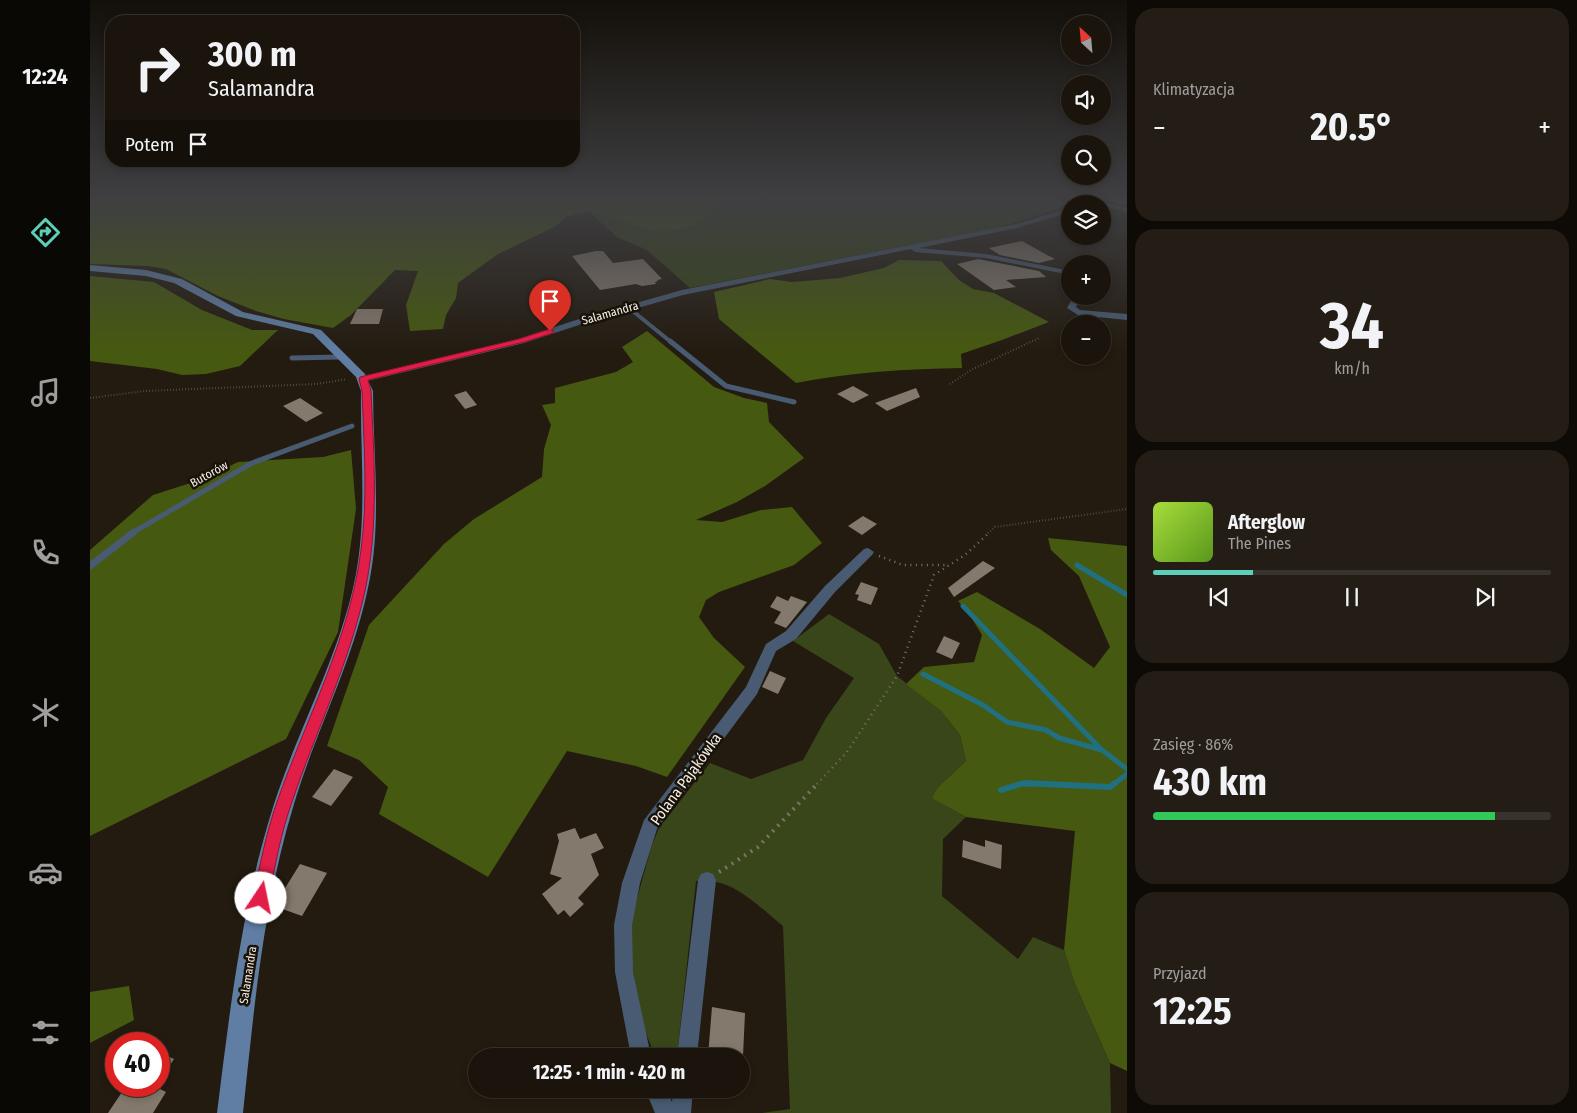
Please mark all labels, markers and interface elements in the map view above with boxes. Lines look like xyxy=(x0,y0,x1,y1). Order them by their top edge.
north arrow xyxy=(1061,15,1111,65)
map controls xyxy=(1061,15,1111,365)
text: 300 m xyxy=(208,33,297,75)
icon: right xyxy=(125,35,190,100)
text: 12:24 xyxy=(22,63,68,90)
text: Salamandra xyxy=(208,75,315,102)
button: sound xyxy=(1061,75,1111,125)
text: Klimatyzacja xyxy=(1153,80,1235,99)
text: 20.5° xyxy=(1310,104,1394,150)
text: − xyxy=(1153,111,1166,144)
text: + xyxy=(1538,111,1551,144)
icon: arrive xyxy=(184,130,212,158)
text: Potem xyxy=(125,133,174,156)
button: search xyxy=(1061,135,1111,185)
button: layers xyxy=(1061,195,1111,245)
icon: directions xyxy=(28,215,63,250)
button: + xyxy=(1061,255,1111,305)
pin xyxy=(529,280,571,331)
icon: arrive xyxy=(536,287,564,315)
text: 34 xyxy=(1320,287,1384,365)
street label: Salamandra xyxy=(580,298,640,328)
button: − xyxy=(1061,315,1111,365)
text: km/h xyxy=(1334,359,1370,378)
icon: music xyxy=(28,375,63,410)
street label: Butorów xyxy=(188,458,230,490)
text: Afterglow xyxy=(1228,511,1305,534)
text: The Pines xyxy=(1228,534,1291,553)
icon: phone xyxy=(28,535,63,570)
icon: previous xyxy=(1205,583,1233,611)
icon: pause xyxy=(1338,583,1366,611)
icon: next xyxy=(1471,583,1499,611)
icon: climate xyxy=(28,695,63,730)
street label: Polana Pająkówka xyxy=(647,729,725,829)
text: Zasięg · 86% xyxy=(1153,735,1233,754)
text: 430 km xyxy=(1153,759,1267,805)
icon: car xyxy=(28,855,63,890)
position arrow xyxy=(234,871,286,923)
street label: Salamandra xyxy=(237,945,259,1005)
text: Przyjazd xyxy=(1153,964,1207,983)
text: 12:25 xyxy=(1153,988,1232,1034)
icon: filters xyxy=(28,1015,63,1050)
speed limit sign: 40 xyxy=(105,1032,170,1097)
text: 12:25 · 1 min · 420 m xyxy=(533,1061,685,1084)

